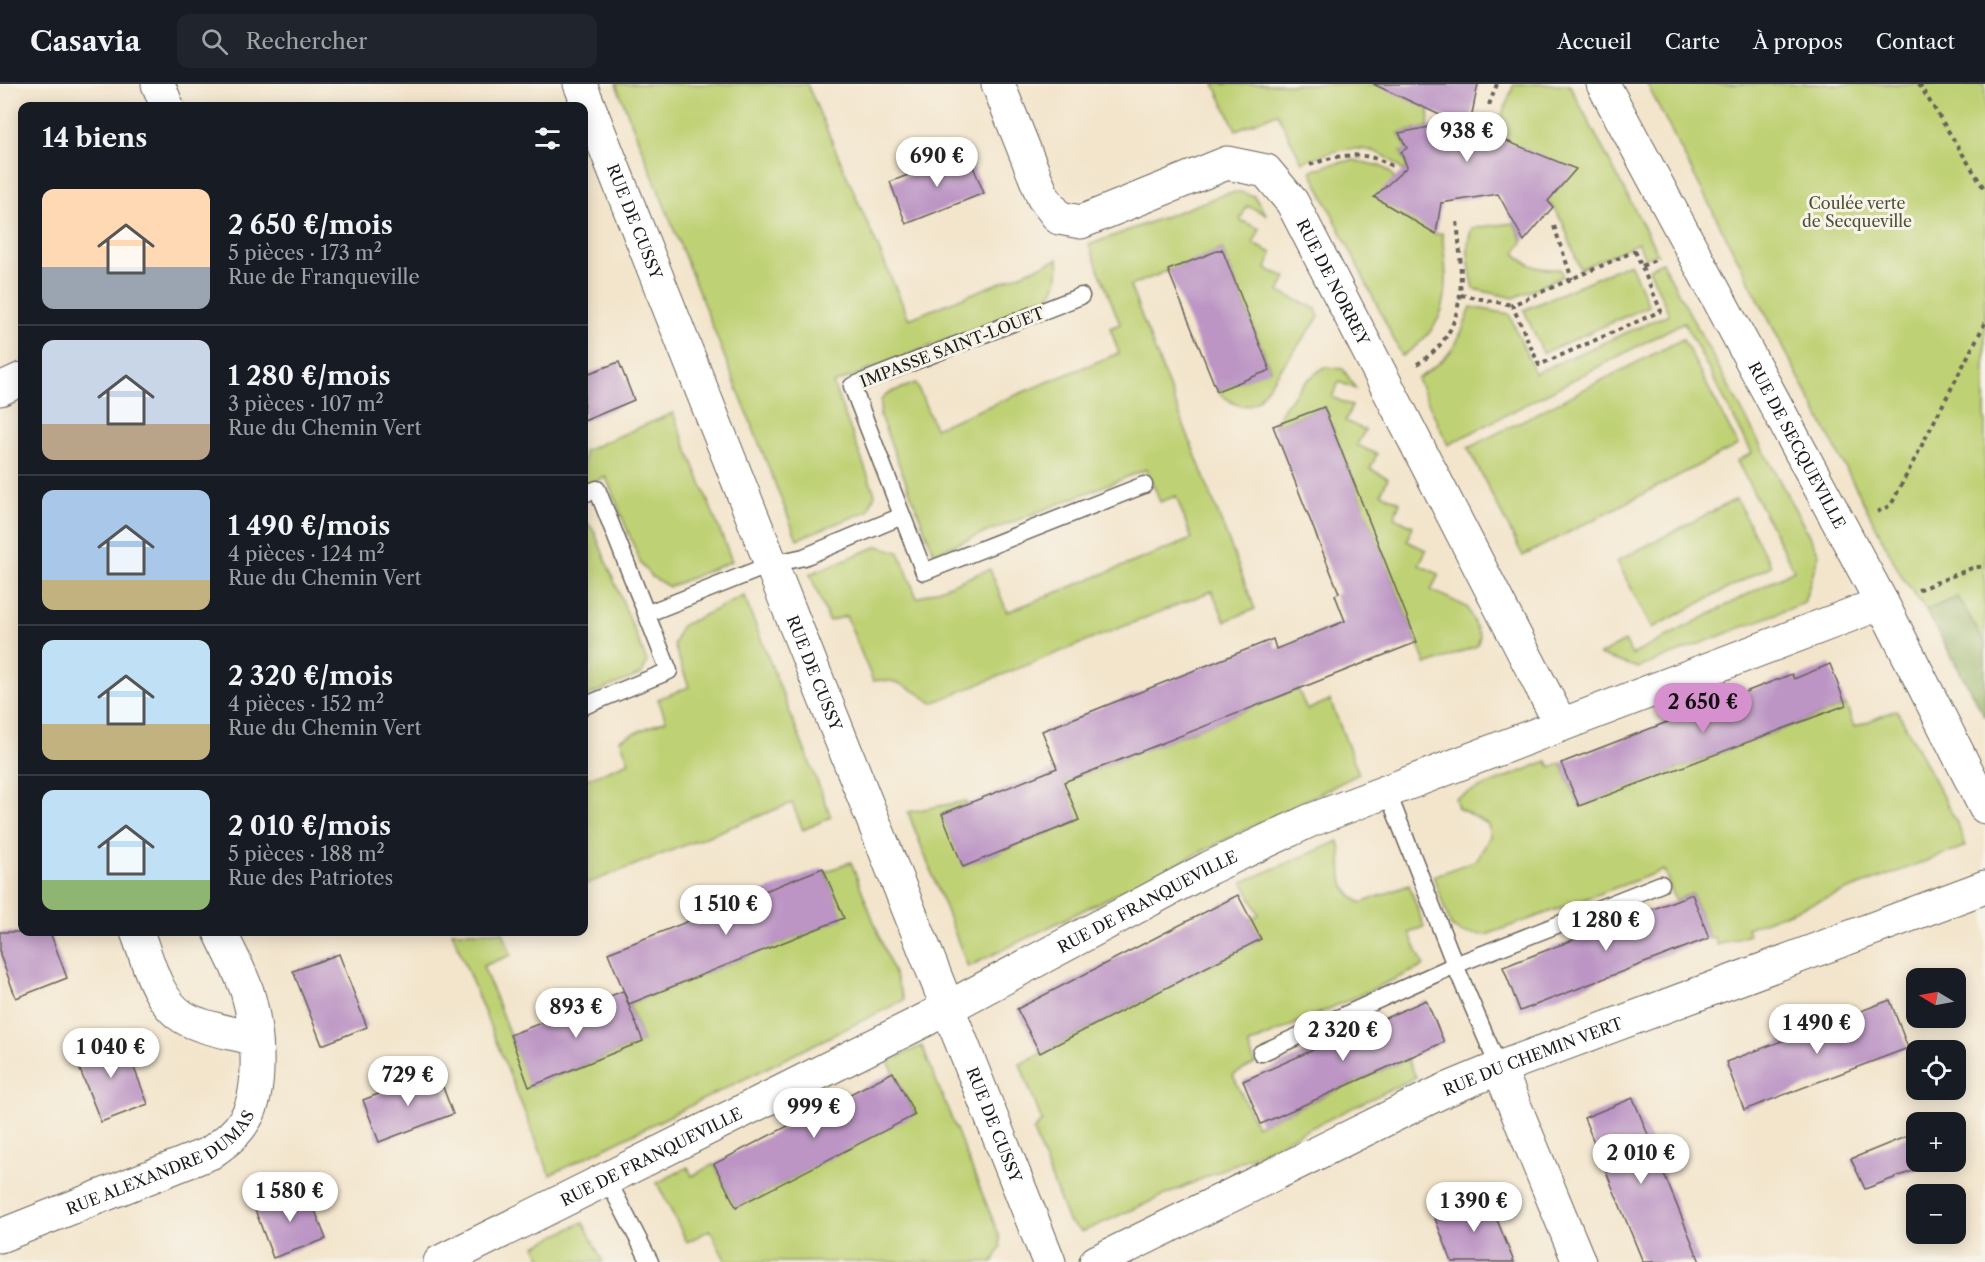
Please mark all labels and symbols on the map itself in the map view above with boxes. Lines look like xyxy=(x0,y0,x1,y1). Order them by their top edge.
pin: 938 € xyxy=(1425,112,1509,163)
pin: 690 € xyxy=(895,137,979,188)
street label: RUE DE CUSSY xyxy=(603,161,667,283)
park label: Coulée verte de Secqueville xyxy=(1802,193,1912,231)
street label: RUE DE NORREY xyxy=(1292,215,1374,349)
street label: IMPASSE SAINT-LOUET xyxy=(857,303,1047,391)
street label: RUE DE SECQUEVILLE xyxy=(1744,358,1850,532)
street label: RUE DE CUSSY xyxy=(783,612,847,734)
pin: 2 650 € xyxy=(1648,683,1758,734)
street label: RUE DE FRANQUEVILLE xyxy=(1054,846,1241,957)
pin: 1 510 € xyxy=(671,885,781,936)
pin: 1 280 € xyxy=(1551,901,1661,952)
north arrow xyxy=(1906,968,1966,1028)
pin: 893 € xyxy=(534,988,618,1039)
pin: 1 490 € xyxy=(1762,1004,1872,1055)
pin: 2 320 € xyxy=(1288,1011,1398,1062)
street label: RUE DU CHEMIN VERT xyxy=(1440,1013,1625,1100)
pin: 1 040 € xyxy=(56,1028,166,1079)
pin: 729 € xyxy=(366,1056,450,1107)
street label: RUE DE CUSSY xyxy=(962,1064,1026,1186)
pin: 999 € xyxy=(772,1088,856,1139)
street label: RUE DE FRANQUEVILLE xyxy=(557,1103,745,1210)
street label: RUE ALEXANDRE DUMAS xyxy=(63,1107,258,1219)
pin: 2 010 € xyxy=(1586,1134,1696,1185)
pin: 1 580 € xyxy=(235,1172,345,1223)
pin: 1 390 € xyxy=(1419,1182,1529,1233)

